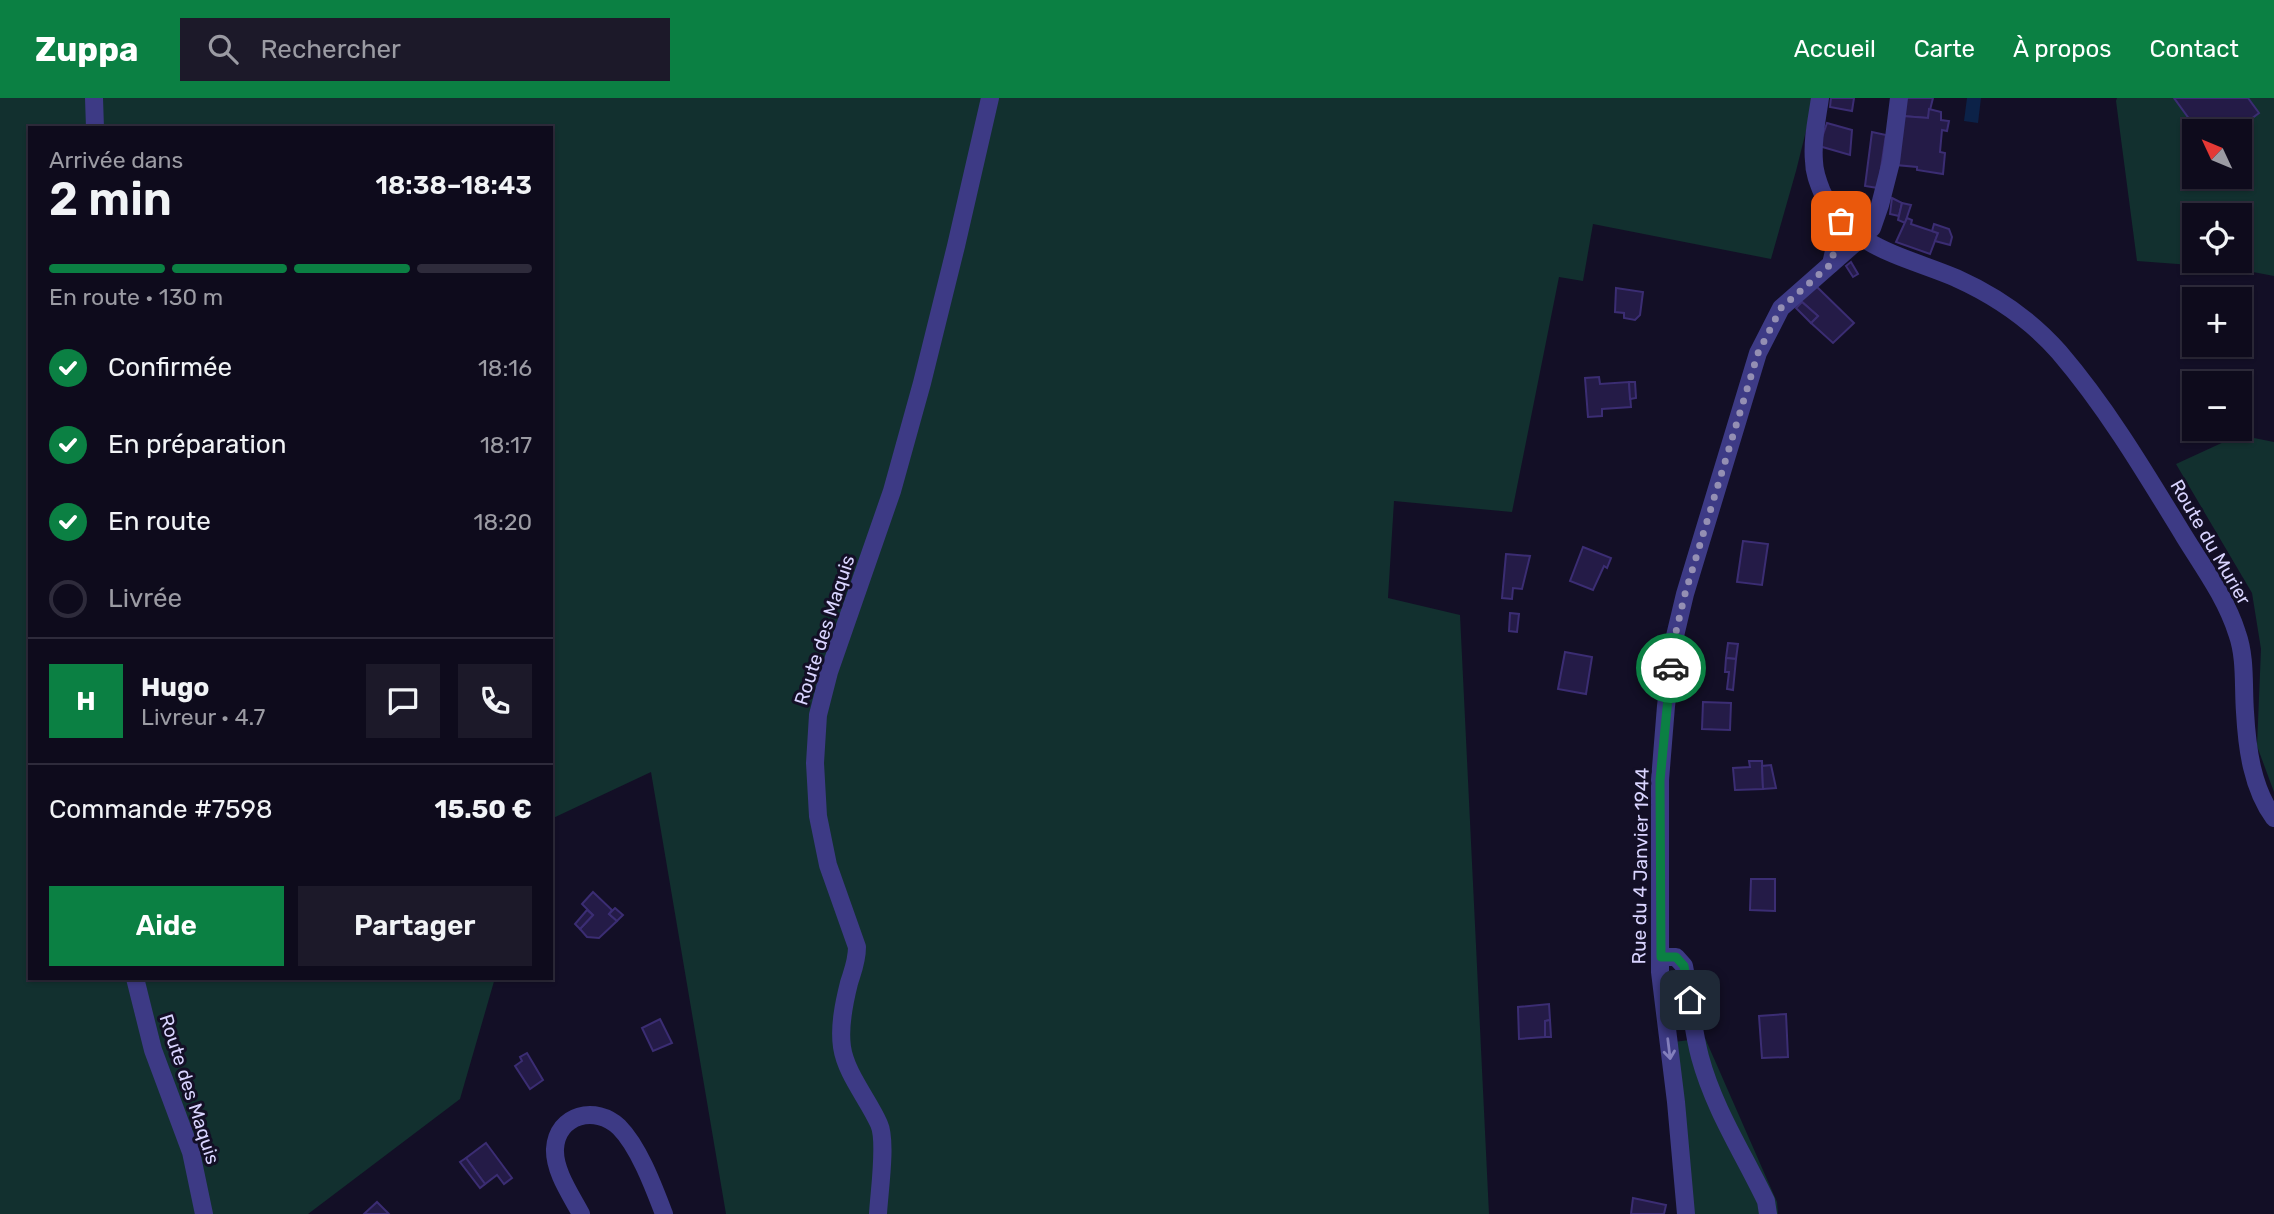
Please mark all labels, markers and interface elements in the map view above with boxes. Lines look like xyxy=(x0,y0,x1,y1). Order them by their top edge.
search box xyxy=(180,18,670,81)
text: Zuppa xyxy=(35,30,138,69)
icon: search xyxy=(204,30,242,68)
text: Rechercher xyxy=(260,34,401,65)
text: Accueil xyxy=(1794,35,1876,63)
text: Carte xyxy=(1914,35,1975,63)
text: À propos xyxy=(2013,35,2112,63)
text: Contact xyxy=(2150,35,2239,63)
north arrow xyxy=(2182,119,2252,189)
map controls xyxy=(2182,119,2252,441)
text: Arrivée dans xyxy=(49,146,183,174)
text: 18:38–18:43 xyxy=(376,170,532,201)
text: 2 min xyxy=(49,172,172,227)
pin xyxy=(1811,191,1871,251)
icon: bag xyxy=(1822,202,1860,240)
button: locate xyxy=(2182,203,2252,273)
text: En route · 130 m xyxy=(49,283,223,311)
button: + xyxy=(2182,287,2252,357)
icon: check xyxy=(49,349,87,387)
text: Confirmée xyxy=(108,352,232,383)
text: 18:16 xyxy=(478,354,532,382)
button: − xyxy=(2182,371,2252,441)
icon: check xyxy=(49,426,87,464)
text: En préparation xyxy=(108,429,286,460)
text: 18:17 xyxy=(480,431,532,459)
street label: Route du Murier xyxy=(2165,475,2256,610)
icon: check xyxy=(49,503,87,541)
text: En route xyxy=(108,506,211,537)
text: 18:20 xyxy=(474,508,532,536)
street label: Route des Maquis xyxy=(789,552,860,708)
text: Livrée xyxy=(108,583,182,614)
courier xyxy=(1636,633,1706,703)
icon: car xyxy=(1652,649,1690,687)
button: chat xyxy=(366,664,440,738)
button: phone xyxy=(458,664,532,738)
text: Hugo xyxy=(141,672,209,703)
text: H xyxy=(76,686,96,717)
text: Livreur · 4.7 xyxy=(141,703,265,731)
street label: Rue du 4 Janvier 1944 xyxy=(1627,767,1654,965)
text: Commande #7598 xyxy=(49,794,272,825)
text: 15.50 € xyxy=(435,794,532,825)
button: Aide xyxy=(49,886,284,966)
button: Partager xyxy=(298,886,532,966)
pin xyxy=(1660,970,1720,1030)
icon: home xyxy=(1671,981,1709,1019)
street label: Route des Maquis xyxy=(154,1011,225,1167)
one-way arrow xyxy=(1663,1037,1676,1059)

